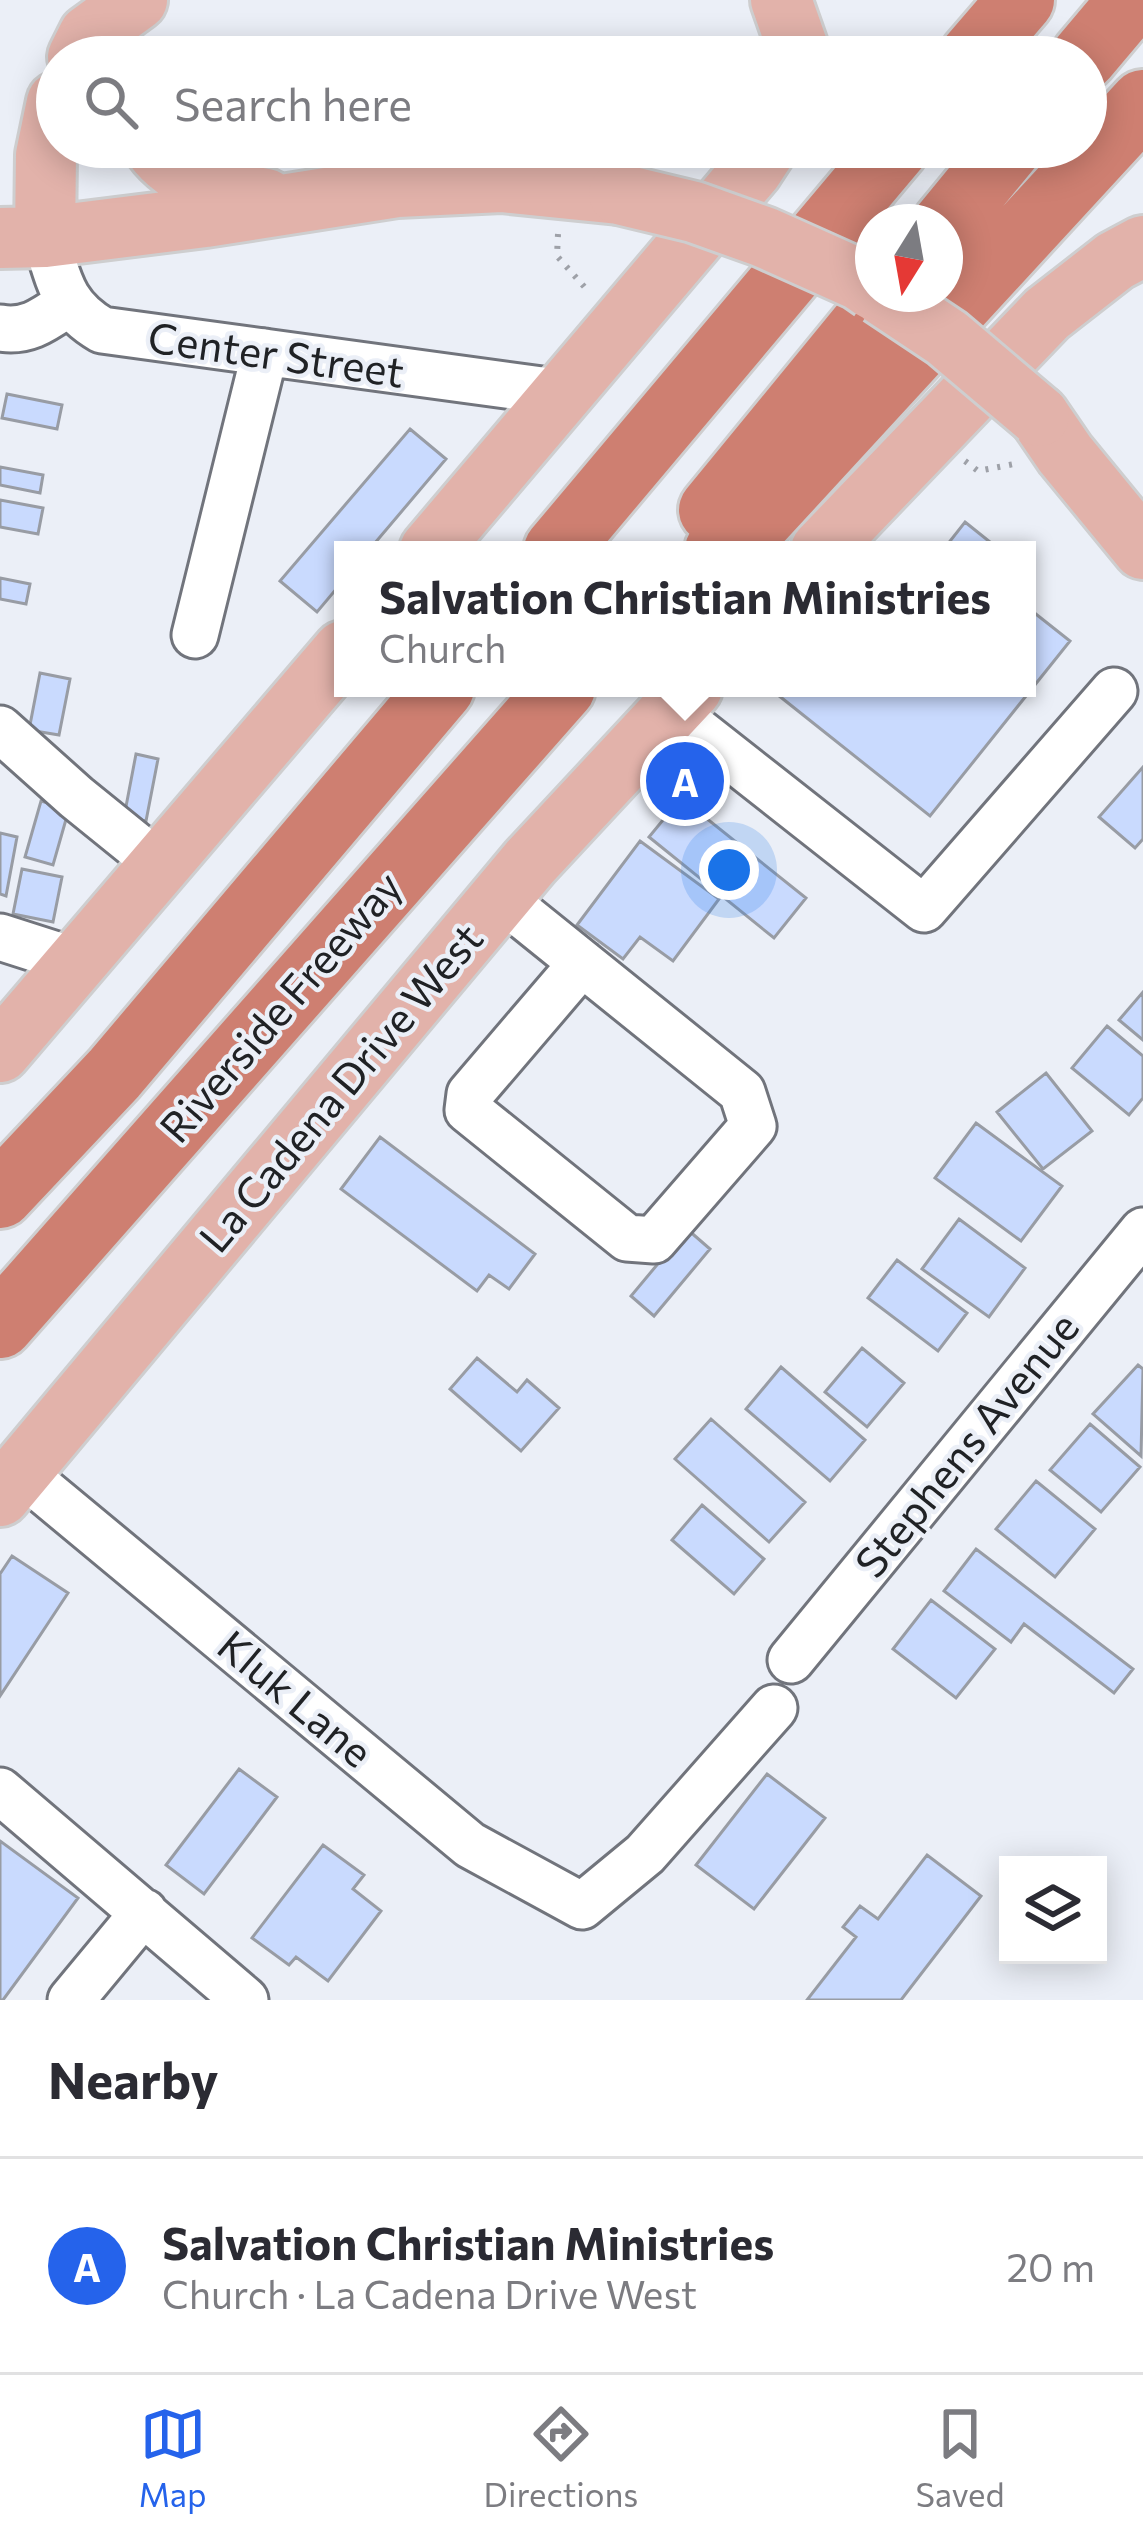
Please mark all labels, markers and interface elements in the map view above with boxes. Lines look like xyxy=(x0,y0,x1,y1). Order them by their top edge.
search box xyxy=(36,36,1107,168)
icon: search xyxy=(78,69,144,135)
text: Search here xyxy=(174,75,412,130)
north arrow xyxy=(855,204,963,312)
street label: Center Street xyxy=(145,309,407,397)
popup xyxy=(334,541,1036,697)
text: Salvation Christian Ministries xyxy=(379,568,991,623)
text: Church xyxy=(379,623,506,671)
pin: A xyxy=(646,736,724,826)
your location xyxy=(699,840,759,900)
street label: Riverside Freeway xyxy=(148,860,411,1152)
street label: La Cadena Drive West xyxy=(187,912,492,1262)
street label: Stephens Avenue xyxy=(843,1301,1088,1587)
street label: Kluk Lane xyxy=(209,1618,384,1777)
map controls xyxy=(999,1856,1107,1964)
button: layers xyxy=(999,1856,1107,1964)
text: Nearby xyxy=(48,2047,218,2110)
text: Salvation Christian Ministries xyxy=(162,2214,774,2269)
text: A xyxy=(73,2242,101,2290)
text: 20 m xyxy=(1007,2242,1095,2290)
text: Church · La Cadena Drive West xyxy=(162,2269,697,2317)
tab: Map xyxy=(139,2401,207,2514)
tab: Directions xyxy=(484,2401,638,2514)
tab: Saved xyxy=(915,2401,1004,2514)

